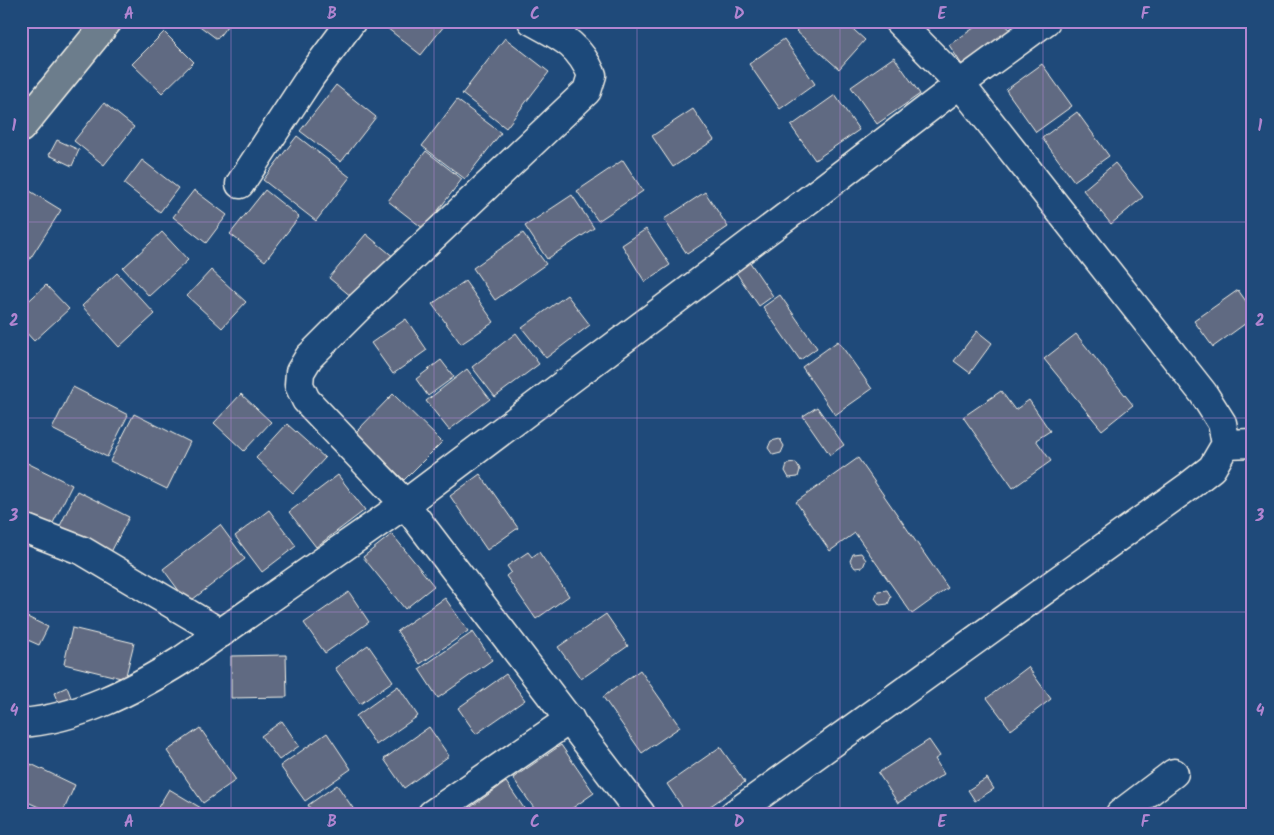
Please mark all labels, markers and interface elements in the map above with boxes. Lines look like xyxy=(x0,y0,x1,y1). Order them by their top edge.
text: A xyxy=(124,2,134,27)
text: B xyxy=(327,2,337,27)
text: C xyxy=(530,2,540,27)
text: D xyxy=(734,2,745,27)
text: E xyxy=(938,2,948,27)
text: F xyxy=(1141,2,1151,27)
text: 1 xyxy=(12,114,17,139)
text: 1 xyxy=(1258,114,1263,139)
text: 2 xyxy=(9,309,19,334)
text: 2 xyxy=(1255,309,1265,334)
text: 3 xyxy=(9,504,19,529)
text: 3 xyxy=(1255,504,1265,529)
text: 4 xyxy=(10,699,19,724)
text: 4 xyxy=(1256,699,1265,724)
text: A xyxy=(124,810,134,835)
text: B xyxy=(327,810,337,835)
text: C xyxy=(530,810,540,835)
text: D xyxy=(734,810,745,835)
text: E xyxy=(938,810,948,835)
text: F xyxy=(1141,810,1151,835)

